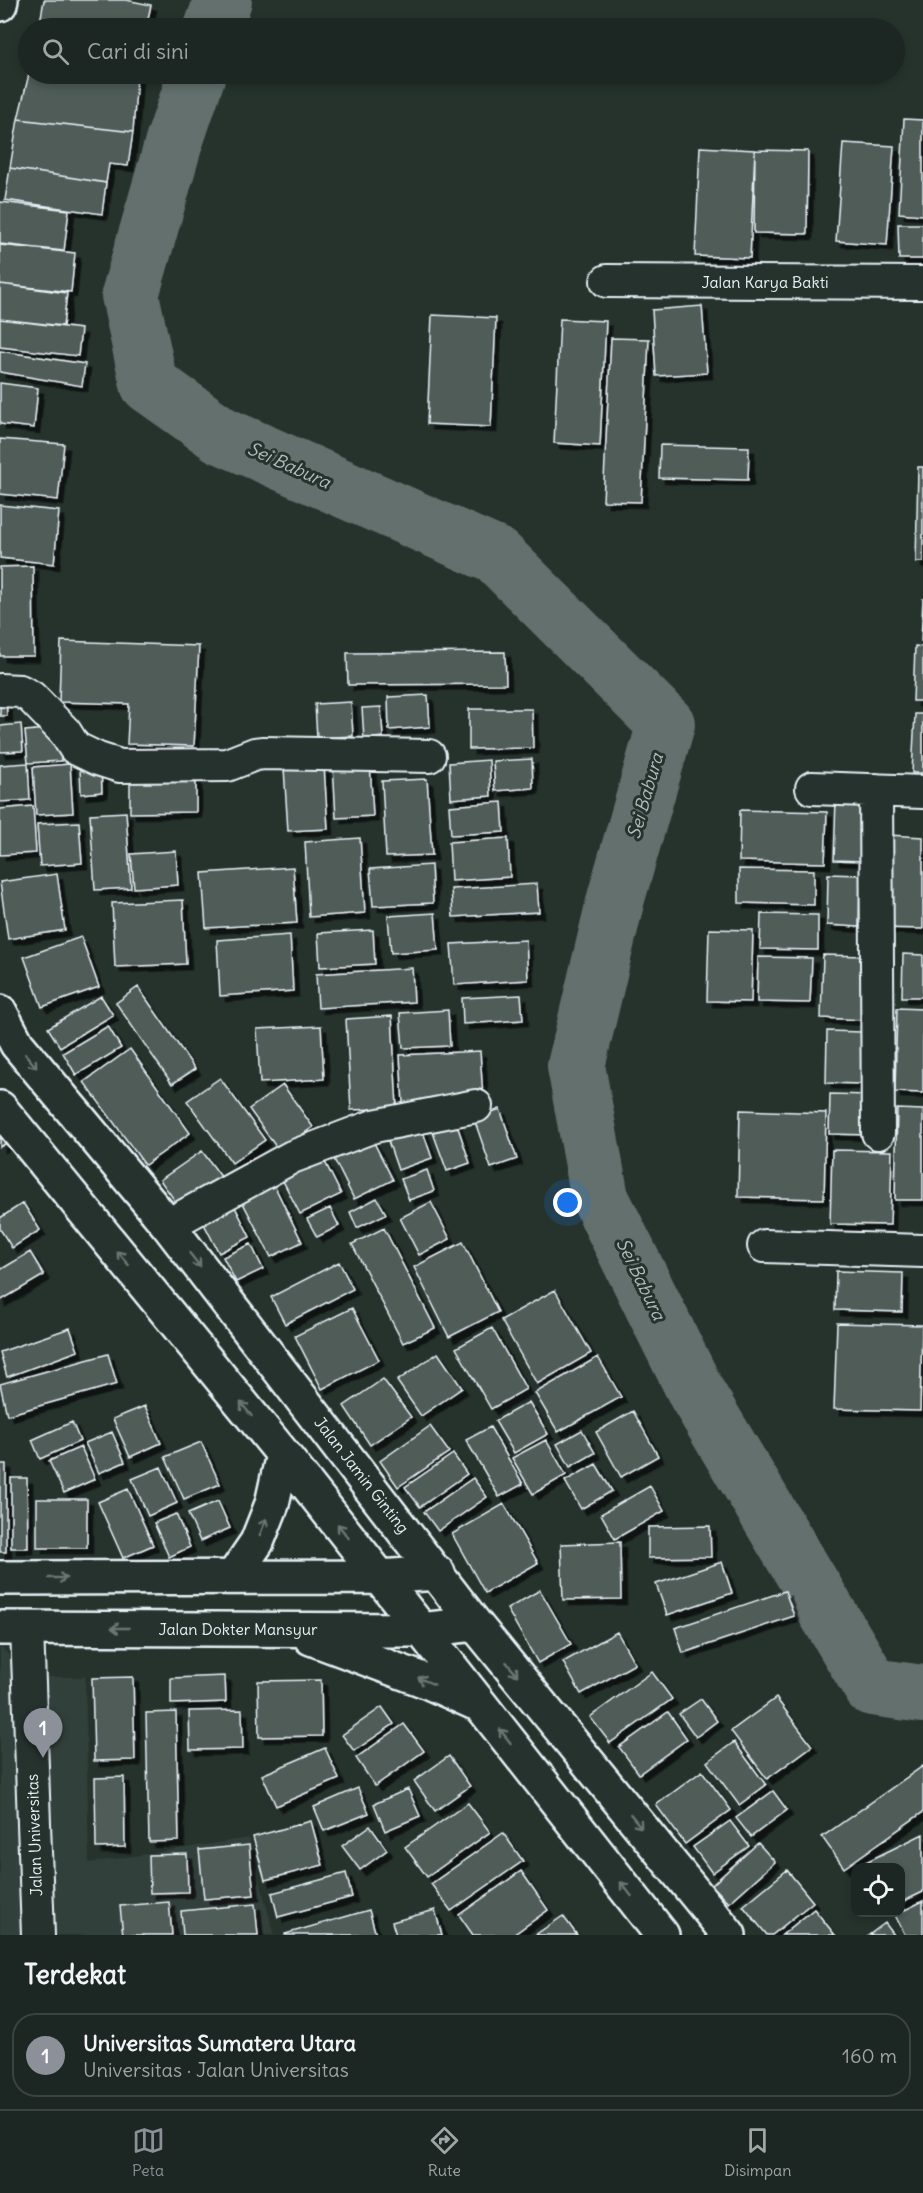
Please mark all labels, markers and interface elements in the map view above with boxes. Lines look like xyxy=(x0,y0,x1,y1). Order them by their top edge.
search box xyxy=(18,18,905,84)
icon: search xyxy=(39,35,72,68)
text: Cari di sini xyxy=(87,37,189,65)
street label: Jalan Karya Bakti xyxy=(701,272,829,292)
water label: Sei Babura xyxy=(244,437,335,494)
water label: Sei Babura xyxy=(622,749,669,841)
one-way arrow xyxy=(24,1053,38,1068)
your location xyxy=(553,1188,582,1217)
water label: Sei Babura xyxy=(611,1234,671,1325)
one-way arrow xyxy=(116,1251,130,1266)
one-way arrow xyxy=(189,1251,202,1267)
one-way arrow xyxy=(240,1401,253,1417)
street label: Jalan Jamin Ginting xyxy=(310,1413,414,1537)
one-way arrow xyxy=(258,1518,269,1537)
one-way arrow xyxy=(337,1523,350,1539)
one-way arrow xyxy=(48,1572,68,1584)
street label: Jalan Dokter Mansyur xyxy=(158,1619,318,1639)
one-way arrow xyxy=(110,1622,130,1634)
one-way arrow xyxy=(506,1661,519,1677)
one-way arrow xyxy=(417,1675,436,1686)
pin: 1 xyxy=(24,1708,63,1758)
one-way arrow xyxy=(498,1728,511,1744)
street label: Jalan Universitas xyxy=(22,1774,46,1896)
one-way arrow xyxy=(629,1812,642,1828)
map controls xyxy=(851,1863,905,1917)
button: locate xyxy=(851,1863,905,1917)
one-way arrow xyxy=(619,1881,632,1897)
text: Terdekat xyxy=(24,1958,126,1991)
text: Universitas Sumatera Utara xyxy=(83,2029,356,2057)
text: 1 xyxy=(42,2043,49,2068)
text: 160 m xyxy=(842,2043,897,2068)
text: Universitas · Jalan Universitas xyxy=(83,2057,349,2082)
tab: Peta xyxy=(132,2124,165,2180)
tab: Rute xyxy=(428,2124,461,2180)
tab: Disimpan xyxy=(724,2124,791,2180)

